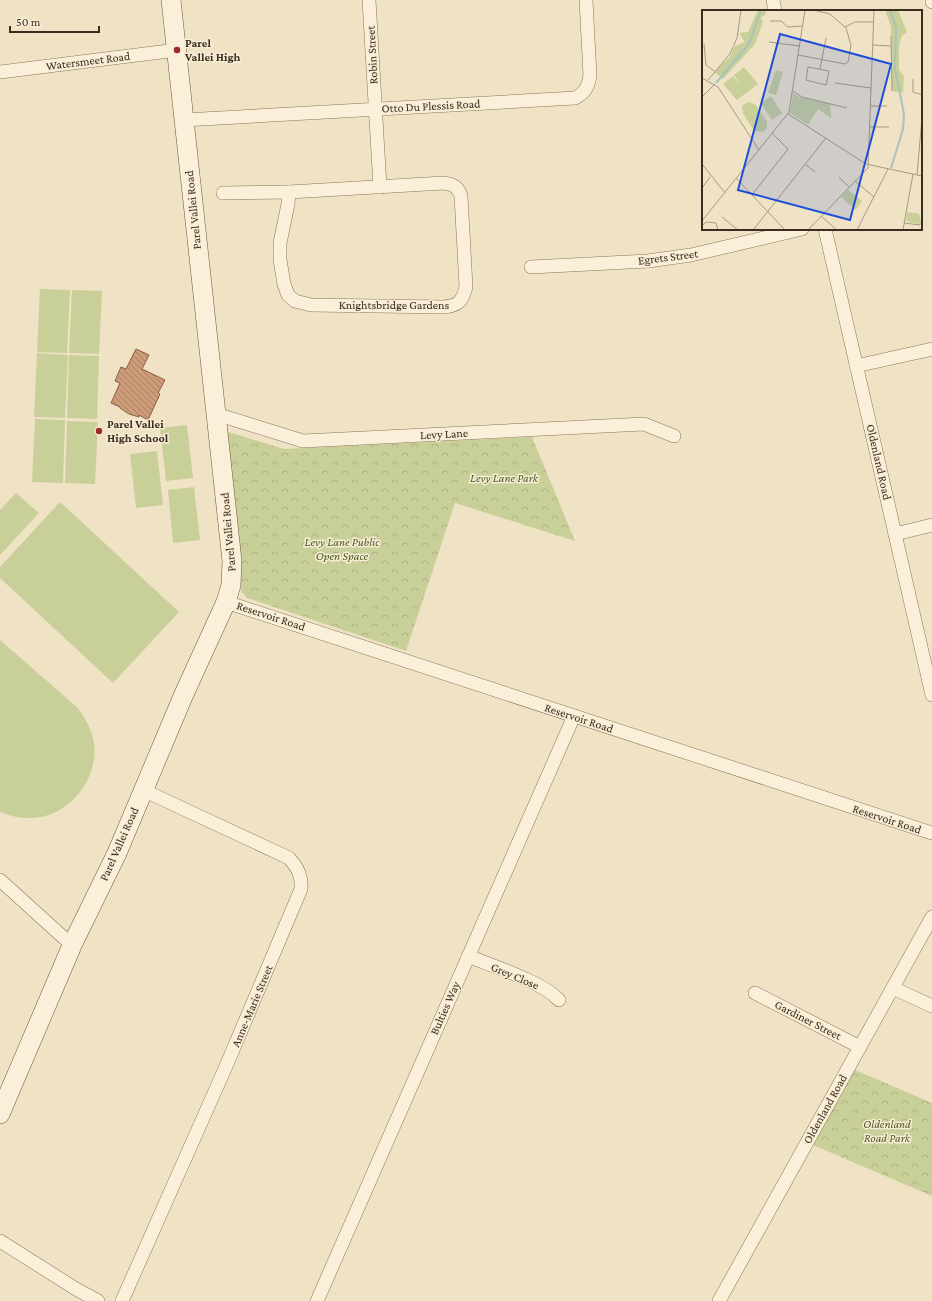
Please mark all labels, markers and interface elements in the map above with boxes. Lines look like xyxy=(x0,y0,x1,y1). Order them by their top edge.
scale bar xyxy=(10,8,99,34)
inset map xyxy=(702,10,922,230)
text: 50 m xyxy=(16,15,41,29)
street label: Robin Street xyxy=(363,24,381,85)
place label: Parel Vallei High xyxy=(184,36,241,64)
marker: Parel Vallei High xyxy=(172,45,182,55)
street label: Watersmeet Road xyxy=(45,49,132,73)
street label: Otto Du Plessis Road xyxy=(381,96,481,116)
street label: Parel Vallei Road xyxy=(182,169,204,250)
street label: Egrets Street xyxy=(637,246,700,268)
street label: Knightsbridge Gardens xyxy=(339,298,449,312)
place label: Parel Vallei High School xyxy=(107,417,169,445)
street label: Oldenland Road xyxy=(863,423,895,502)
marker: Parel Vallei High School xyxy=(94,426,104,436)
street label: Levy Lane xyxy=(420,426,468,442)
park label: Levy Lane Park xyxy=(470,471,539,485)
street label: Parel Vallei Road xyxy=(218,491,238,572)
park label: Levy Lane Public Open Space xyxy=(304,535,380,563)
street label: Reservoir Road xyxy=(235,598,308,634)
street label: Reservoir Road xyxy=(543,700,616,736)
street label: Reservoir Road xyxy=(851,801,924,837)
street label: Parel Vallei Road xyxy=(96,804,142,883)
street label: Grey Close xyxy=(489,960,541,992)
street label: Anne-Marie Street xyxy=(228,962,276,1049)
street label: Bulties Way xyxy=(427,979,463,1037)
street label: Gardiner Street xyxy=(772,997,845,1043)
street label: Oldenland Road xyxy=(800,1071,850,1146)
park label: Oldenland Road Park xyxy=(863,1117,911,1145)

